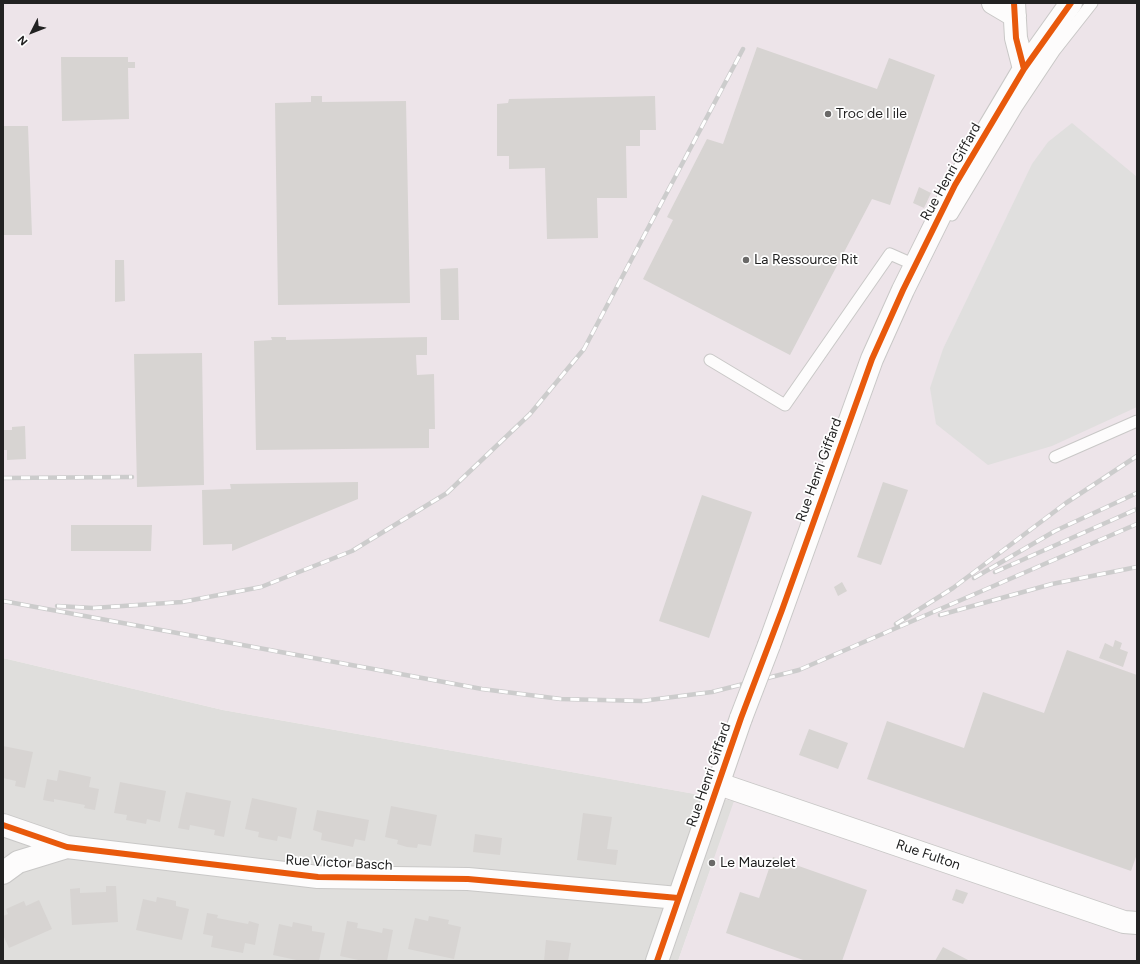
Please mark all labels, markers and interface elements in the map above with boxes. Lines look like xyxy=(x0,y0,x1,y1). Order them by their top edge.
north arrow xyxy=(12,12,52,52)
text: N xyxy=(15,33,30,48)
place label: Troc de l ile xyxy=(836,106,907,122)
marker: Troc de l ile xyxy=(823,109,833,119)
street label: Rue Henri Giffard xyxy=(917,120,985,224)
place label: La Ressource Rit xyxy=(754,252,858,268)
marker: La Ressource Rit xyxy=(741,255,751,265)
street label: Rue Henri Giffard xyxy=(792,416,846,524)
street label: Rue Henri Giffard xyxy=(683,721,735,829)
street label: Rue Fulton xyxy=(893,836,963,874)
street label: Rue Victor Basch xyxy=(285,852,393,874)
place label: Le Mauzelet xyxy=(720,855,796,871)
marker: Le Mauzelet xyxy=(707,858,717,868)

